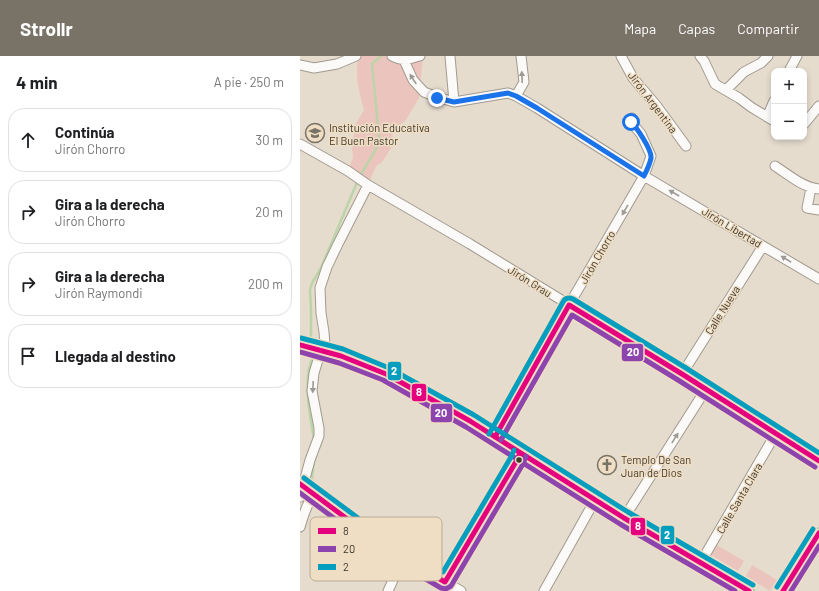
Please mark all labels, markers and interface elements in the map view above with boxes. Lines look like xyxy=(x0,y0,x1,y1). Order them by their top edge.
text: Strollr xyxy=(20,17,73,40)
text: Mapa xyxy=(624,20,656,37)
text: Capas xyxy=(678,20,715,37)
text: Compartir xyxy=(737,20,799,37)
map controls xyxy=(771,68,807,140)
button: + xyxy=(771,68,807,104)
street label: Jirón Argentina xyxy=(626,69,680,135)
one-way arrow xyxy=(519,71,526,83)
text: 4 min xyxy=(16,72,58,92)
one-way arrow xyxy=(410,73,417,85)
text: A pie · 250 m xyxy=(214,74,284,90)
route end xyxy=(428,89,446,107)
button: − xyxy=(771,104,807,140)
route start xyxy=(622,113,640,131)
place label: Institución Educativa El Buen Pastor xyxy=(329,121,430,147)
school or university icon: Institución Educativa El Buen Pastor xyxy=(304,122,326,144)
text: Continúa xyxy=(55,123,115,141)
icon: ahead xyxy=(17,129,39,151)
text: 30 m xyxy=(256,132,283,148)
text: Jirón Chorro xyxy=(55,141,125,157)
one-way arrow xyxy=(668,190,679,197)
text: Gira a la derecha xyxy=(55,195,165,213)
icon: right xyxy=(17,201,39,223)
text: 20 m xyxy=(255,204,283,220)
one-way arrow xyxy=(621,204,628,216)
street label: Jirón Libertad xyxy=(700,204,764,250)
text: Jirón Chorro xyxy=(55,213,125,229)
street label: Jirón Chorro xyxy=(576,228,618,286)
one-way arrow xyxy=(780,256,791,263)
street label: Jirón Grau xyxy=(506,262,554,300)
text: Gira a la derecha xyxy=(55,267,165,285)
icon: right xyxy=(17,273,39,295)
text: 200 m xyxy=(248,276,283,292)
street label: Calle Nueva xyxy=(702,283,742,337)
text: Jirón Raymondi xyxy=(55,285,143,301)
line badge: 20 xyxy=(621,343,644,362)
icon: arrive xyxy=(17,345,39,367)
text: 20 xyxy=(627,345,639,358)
text: Llegada al destino xyxy=(55,347,176,365)
line badge: 2 xyxy=(387,361,402,381)
text: 2 xyxy=(391,364,397,377)
one-way arrow xyxy=(309,381,316,393)
line badge: 8 xyxy=(411,383,427,402)
text: 8 xyxy=(416,385,422,398)
line badge: 20 xyxy=(430,403,453,423)
text: 20 xyxy=(435,406,447,419)
one-way arrow xyxy=(671,433,679,443)
place label: Templo De San Juan de Dios xyxy=(621,453,691,479)
church icon: Templo De San Juan de Dios xyxy=(596,454,618,476)
unlabelled marker xyxy=(514,455,524,465)
street label: Calle Santa Clara xyxy=(713,460,765,536)
legend xyxy=(310,517,442,581)
line badge: 8 xyxy=(630,517,646,536)
text: 8 xyxy=(635,519,641,532)
text: 8 xyxy=(343,524,349,537)
line badge: 2 xyxy=(660,525,675,545)
text: 2 xyxy=(664,528,670,541)
text: 20 xyxy=(343,542,355,555)
text: 2 xyxy=(343,560,349,573)

